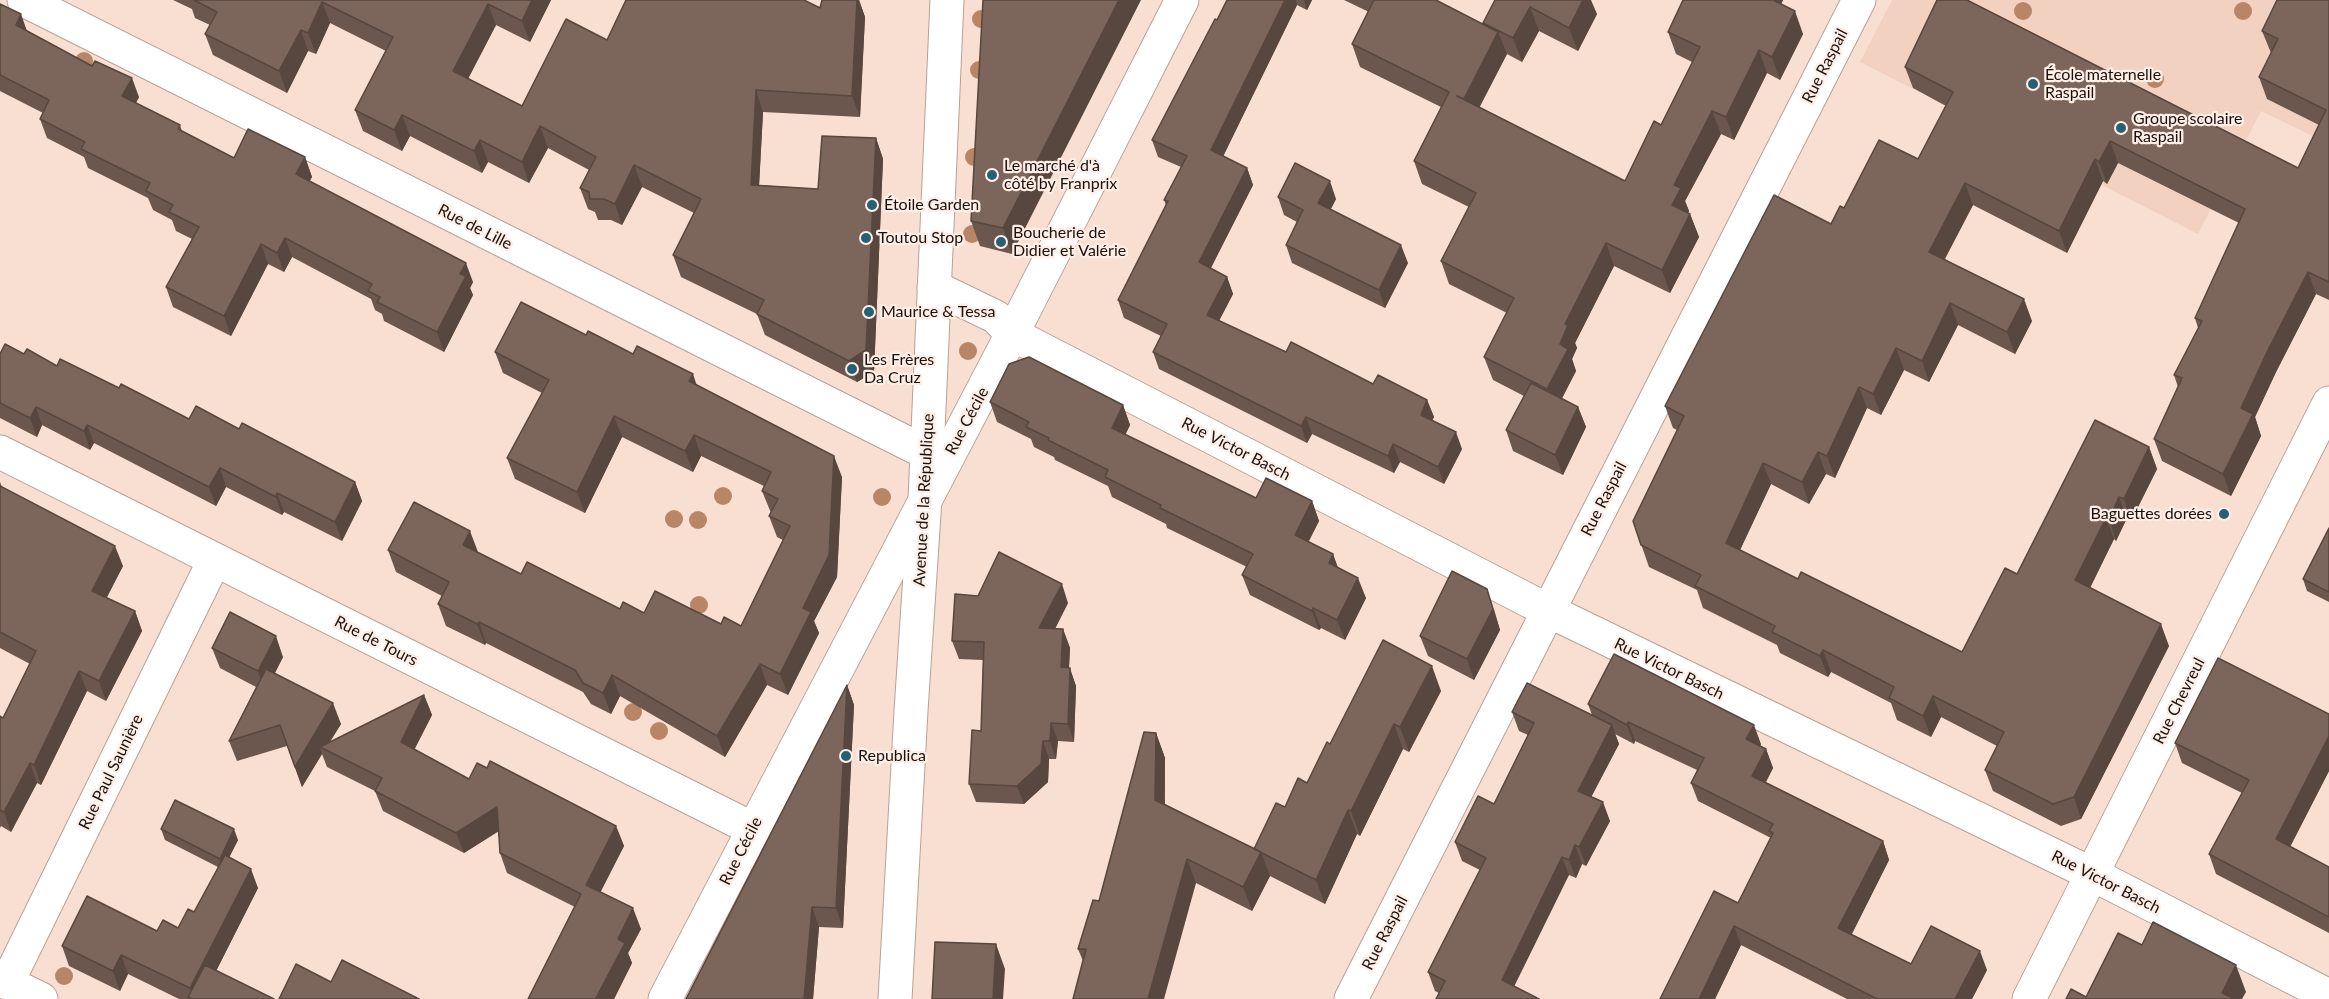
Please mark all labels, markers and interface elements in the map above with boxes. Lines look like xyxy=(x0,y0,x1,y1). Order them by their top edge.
street label: Rue Raspail xyxy=(1798,26,1852,106)
place label: École maternelle Raspail xyxy=(2045,65,2161,103)
marker: École maternelle Raspail xyxy=(2026,77,2040,91)
place label: Groupe scolaire Raspail xyxy=(2133,109,2243,147)
marker: Groupe scolaire Raspail xyxy=(2114,121,2128,135)
place label: Le marché d'à côté by Franprix xyxy=(1004,156,1117,194)
marker: Le marché d'à côté by Franprix xyxy=(985,168,999,182)
place label: Étoile Garden xyxy=(884,195,979,215)
marker: Étoile Garden xyxy=(865,198,879,212)
street label: Rue de Lille xyxy=(435,200,515,254)
place label: Boucherie de Didier et Valérie xyxy=(1013,223,1126,261)
place label: Toutou Stop xyxy=(878,228,963,248)
marker: Toutou Stop xyxy=(859,231,873,245)
marker: Boucherie de Didier et Valérie xyxy=(994,235,1008,249)
place label: Maurice & Tessa xyxy=(881,302,995,322)
marker: Maurice & Tessa xyxy=(862,305,876,319)
place label: Les Frères Da Cruz xyxy=(864,350,934,388)
marker: Les Frères Da Cruz xyxy=(845,362,859,376)
street label: Rue Cécile xyxy=(941,384,993,458)
street label: Avenue de la République xyxy=(910,413,938,587)
street label: Rue Victor Basch xyxy=(1178,413,1294,485)
street label: Rue Raspail xyxy=(1577,459,1631,539)
place label: Baguettes dorées xyxy=(2090,504,2212,524)
marker: Baguettes dorées xyxy=(2217,507,2231,521)
street label: Rue de Tours xyxy=(331,612,421,670)
street label: Rue Victor Basch xyxy=(1611,634,1727,704)
street label: Rue Chevreul xyxy=(2149,655,2209,747)
street label: Rue Paul Saunière xyxy=(75,711,147,833)
place label: Republica xyxy=(858,746,926,766)
marker: Republica xyxy=(839,749,853,763)
street label: Rue Cécile xyxy=(716,814,766,888)
street label: Rue Victor Basch xyxy=(2048,846,2164,918)
street label: Rue Raspail xyxy=(1358,893,1412,973)

